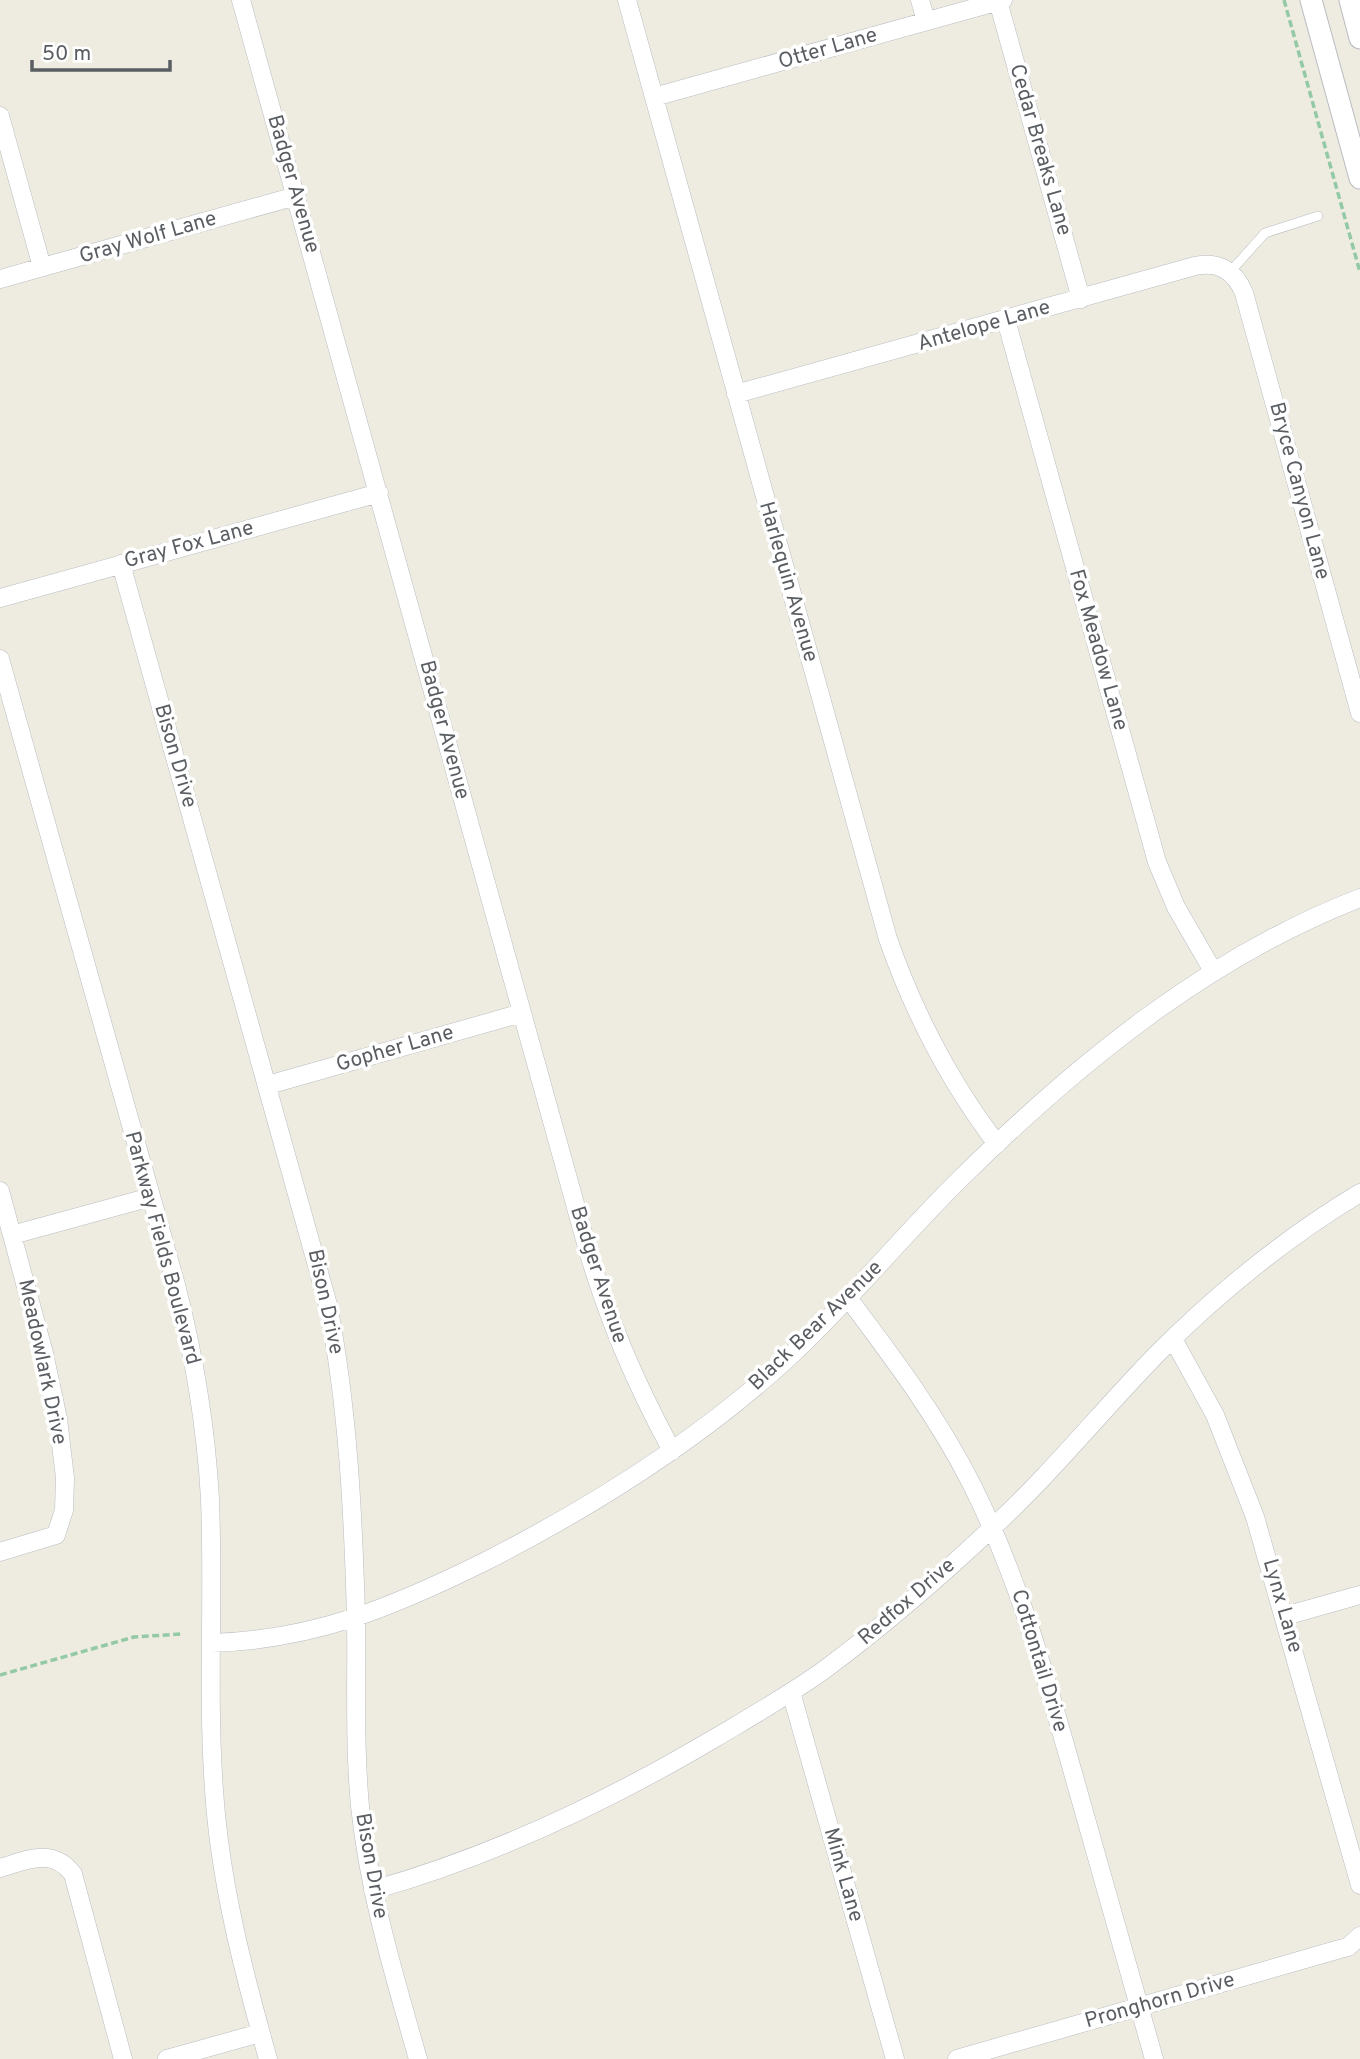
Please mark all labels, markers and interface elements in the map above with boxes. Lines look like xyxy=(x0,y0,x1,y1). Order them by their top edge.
street label: Otter Lane xyxy=(775,22,881,76)
scale bar xyxy=(32,28,170,72)
text: 50 m xyxy=(42,41,91,68)
street label: Cedar Breaks Lane xyxy=(1003,61,1077,239)
street label: Badger Avenue xyxy=(260,112,326,256)
street label: Gray Wolf Lane xyxy=(76,205,220,271)
street label: Antelope Lane xyxy=(915,294,1053,358)
street label: Bryce Canyon Lane xyxy=(1262,399,1336,583)
street label: Harlequin Avenue xyxy=(752,499,824,665)
street label: Gray Fox Lane xyxy=(121,515,257,575)
street label: Fox Meadow Lane xyxy=(1062,566,1134,734)
street label: Badger Avenue xyxy=(412,658,476,802)
street label: Bison Drive xyxy=(147,701,203,811)
street label: Gopher Lane xyxy=(333,1019,457,1079)
street label: Parkway Fields Boulevard xyxy=(118,1128,206,1368)
street label: Badger Avenue xyxy=(563,1203,633,1347)
street label: Bison Drive xyxy=(301,1247,349,1357)
street label: Black Bear Avenue xyxy=(743,1255,889,1397)
street label: Meadowlark Drive xyxy=(11,1277,73,1447)
street label: Redfox Drive xyxy=(853,1552,961,1652)
street label: Lynx Lane xyxy=(1256,1556,1308,1656)
street label: Cottontail Drive xyxy=(1004,1586,1074,1736)
street label: Bison Drive xyxy=(348,1811,394,1921)
street label: Mink Lane xyxy=(817,1825,869,1925)
street label: Pronghorn Drive xyxy=(1082,1967,1238,2035)

